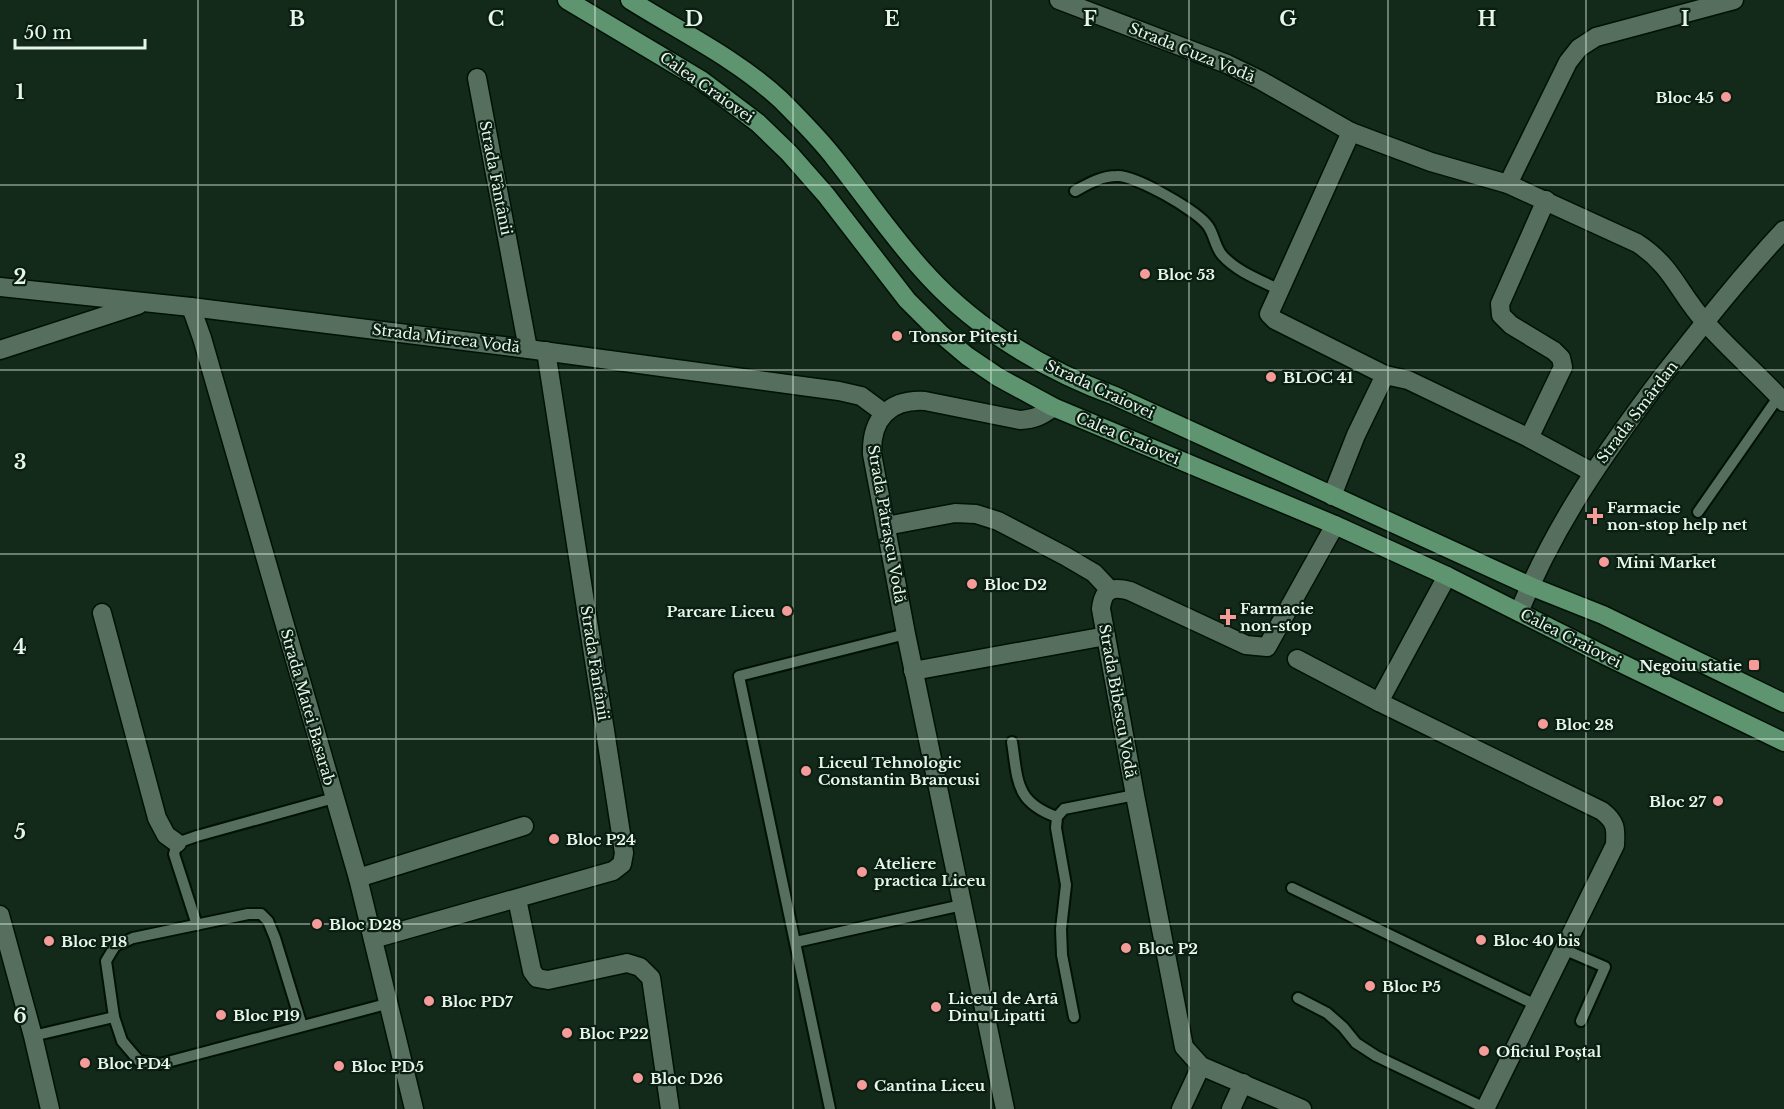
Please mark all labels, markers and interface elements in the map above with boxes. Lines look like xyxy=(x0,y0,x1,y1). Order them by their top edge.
text: B xyxy=(289,7,305,31)
text: C xyxy=(488,7,504,31)
text: D xyxy=(685,7,703,31)
text: E xyxy=(884,7,900,31)
text: F xyxy=(1083,7,1097,31)
text: G xyxy=(1279,7,1297,31)
text: H xyxy=(1478,7,1497,31)
text: I xyxy=(1681,7,1689,31)
scale bar xyxy=(15,12,146,50)
street label: Strada Cuza Vodă xyxy=(1126,18,1258,86)
text: 50 m xyxy=(24,22,72,44)
street label: Calea Craiovei xyxy=(656,47,758,127)
text: 1 xyxy=(16,80,25,104)
place label: Bloc 45 xyxy=(1656,88,1714,107)
marker: Bloc 45 xyxy=(1719,90,1733,104)
street label: Strada Fântânii xyxy=(476,119,516,237)
text: 2 xyxy=(13,265,27,289)
place label: Bloc 53 xyxy=(1157,265,1215,284)
marker: Bloc 53 xyxy=(1138,267,1152,281)
street label: Strada Mircea Vodă xyxy=(371,319,522,357)
place label: Tonsor Pitești xyxy=(909,327,1018,346)
marker: Tonsor Pitești xyxy=(890,329,904,343)
street label: Strada Craiovei xyxy=(1043,355,1157,423)
street label: Strada Smârdan xyxy=(1592,357,1682,467)
place label: BLOC 41 xyxy=(1283,368,1354,387)
marker: BLOC 41 xyxy=(1264,370,1278,384)
street label: Calea Craiovei xyxy=(1073,408,1183,468)
street label: Strada Pătrașcu Vodă xyxy=(864,443,910,605)
text: 3 xyxy=(14,450,26,474)
place label: Farmacie non-stop help net xyxy=(1607,498,1748,534)
marker: Farmacie non-stop help net xyxy=(1588,509,1602,523)
place label: Mini Market xyxy=(1616,553,1716,572)
marker: Mini Market xyxy=(1597,555,1611,569)
place label: Bloc D2 xyxy=(984,575,1047,594)
marker: Bloc D2 xyxy=(965,577,979,591)
place label: Farmacie non-stop xyxy=(1240,599,1314,635)
place label: Parcare Liceu xyxy=(667,602,775,621)
street label: Strada Fântânii xyxy=(577,604,613,722)
marker: Parcare Liceu xyxy=(780,604,794,618)
street label: Calea Craiovei xyxy=(1517,604,1625,672)
marker: Farmacie non-stop xyxy=(1221,610,1235,624)
street label: Strada Bibescu Vodă xyxy=(1095,623,1141,780)
street label: Strada Matei Basarab xyxy=(277,627,339,788)
text: 4 xyxy=(13,635,27,659)
place label: Negoiu statie xyxy=(1639,656,1742,675)
marker: Negoiu statie xyxy=(1747,658,1761,672)
place label: Bloc 28 xyxy=(1555,715,1614,734)
marker: Bloc 28 xyxy=(1536,717,1550,731)
place label: Liceul Tehnologic Constantin Brancusi xyxy=(818,753,980,789)
marker: Liceul Tehnologic Constantin Brancusi xyxy=(799,764,813,778)
place label: Bloc 27 xyxy=(1649,792,1706,811)
marker: Bloc 27 xyxy=(1711,794,1725,808)
text: 5 xyxy=(14,820,26,844)
place label: Bloc P24 xyxy=(566,830,636,849)
marker: Bloc P24 xyxy=(547,832,561,846)
place label: Ateliere practica Liceu xyxy=(873,854,986,890)
marker: Ateliere practica Liceu xyxy=(855,865,869,879)
place label: Bloc D28 xyxy=(329,915,402,934)
marker: Bloc D28 xyxy=(310,917,324,931)
place label: Bloc 40 bis xyxy=(1493,931,1580,950)
place label: Bloc P18 xyxy=(61,932,127,951)
marker: Bloc 40 bis xyxy=(1474,933,1488,947)
marker: Bloc P18 xyxy=(42,934,56,948)
place label: Bloc P2 xyxy=(1138,939,1198,958)
marker: Bloc P2 xyxy=(1119,941,1133,955)
place label: Bloc P5 xyxy=(1382,977,1441,996)
marker: Bloc P5 xyxy=(1363,979,1377,993)
place label: Liceul de Artă Dinu Lipatti xyxy=(948,989,1059,1025)
place label: Bloc PD7 xyxy=(441,992,513,1011)
marker: Bloc PD7 xyxy=(422,994,436,1008)
marker: Liceul de Artă Dinu Lipatti xyxy=(929,1000,943,1014)
text: 6 xyxy=(13,1004,27,1028)
place label: Bloc P19 xyxy=(233,1006,300,1025)
marker: Bloc P19 xyxy=(214,1008,228,1022)
place label: Bloc P22 xyxy=(579,1024,649,1043)
marker: Bloc P22 xyxy=(560,1026,574,1040)
place label: Oficiul Poștal xyxy=(1496,1042,1602,1061)
marker: Oficiul Poștal xyxy=(1477,1044,1491,1058)
place label: Bloc PD4 xyxy=(97,1054,171,1073)
marker: Bloc PD4 xyxy=(78,1056,92,1070)
place label: Bloc PD5 xyxy=(351,1057,424,1076)
marker: Bloc PD5 xyxy=(332,1059,346,1073)
place label: Bloc D26 xyxy=(650,1069,723,1088)
marker: Bloc D26 xyxy=(631,1071,645,1085)
place label: Cantina Liceu xyxy=(874,1076,985,1095)
marker: Cantina Liceu xyxy=(855,1078,869,1092)

